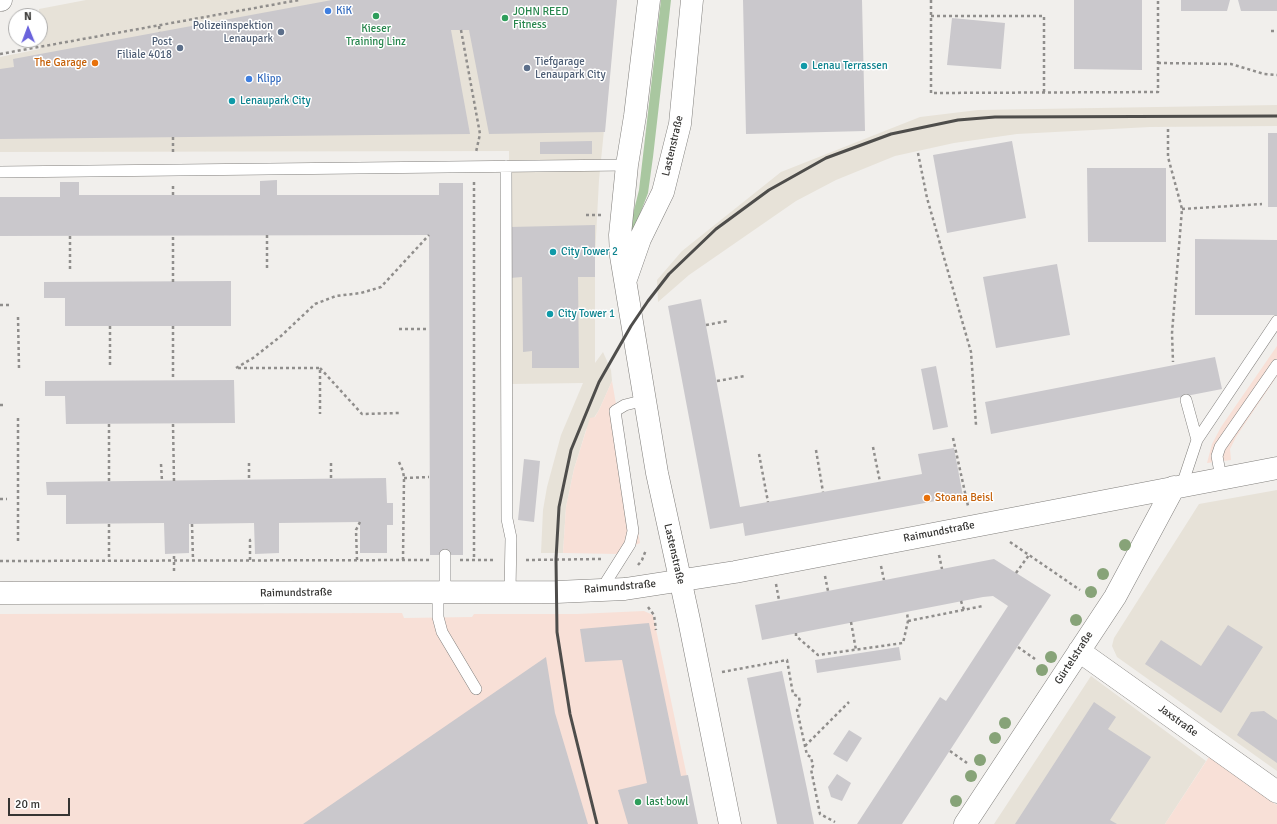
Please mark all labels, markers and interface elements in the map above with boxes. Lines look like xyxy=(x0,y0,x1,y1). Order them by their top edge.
place label: KiK xyxy=(336,4,352,18)
place label: JOHN REED Fitness xyxy=(513,5,569,31)
marker: KiK xyxy=(323,6,333,16)
north arrow xyxy=(8,8,48,48)
text: N xyxy=(24,10,32,23)
marker: Kieser Training Linz xyxy=(371,11,381,21)
marker: JOHN REED Fitness xyxy=(500,13,510,23)
place label: Polizeiinspektion Lenaupark xyxy=(193,19,273,45)
place label: Kieser Training Linz xyxy=(346,22,406,48)
marker: Polizeiinspektion Lenaupark xyxy=(276,27,286,37)
place label: Post Filiale 4018 xyxy=(117,35,172,61)
marker: Post Filiale 4018 xyxy=(175,43,185,53)
place label: Tiefgarage Lenaupark City xyxy=(535,55,606,81)
place label: The Garage xyxy=(34,56,87,70)
marker: The Garage xyxy=(90,58,100,68)
place label: Lenau Terrassen xyxy=(812,59,888,73)
marker: Lenau Terrassen xyxy=(799,61,809,71)
marker: Tiefgarage Lenaupark City xyxy=(522,63,532,73)
place label: Klipp xyxy=(257,72,281,86)
marker: Klipp xyxy=(244,74,254,84)
place label: Lenaupark City xyxy=(240,94,311,108)
marker: Lenaupark City xyxy=(227,96,237,106)
street label: Lastenstraße xyxy=(660,114,686,178)
place label: City Tower 2 xyxy=(561,245,618,259)
marker: City Tower 2 xyxy=(548,247,558,257)
place label: City Tower 1 xyxy=(558,307,615,321)
marker: City Tower 1 xyxy=(545,309,555,319)
place label: Stoana Beisl xyxy=(935,491,993,505)
marker: Stoana Beisl xyxy=(922,493,932,503)
street label: Raimundstraße xyxy=(902,519,976,545)
street label: Lastenstraße xyxy=(661,522,687,586)
street label: Raimundstraße xyxy=(583,577,657,597)
street label: Raimundstraße xyxy=(260,586,332,600)
street label: Gürtelstraße xyxy=(1052,629,1096,687)
street label: Jaxstraße xyxy=(1156,702,1200,740)
scale bar xyxy=(10,790,72,816)
place label: last bowl xyxy=(646,795,688,809)
text: 20 m xyxy=(15,797,40,812)
marker: last bowl xyxy=(633,797,643,807)

